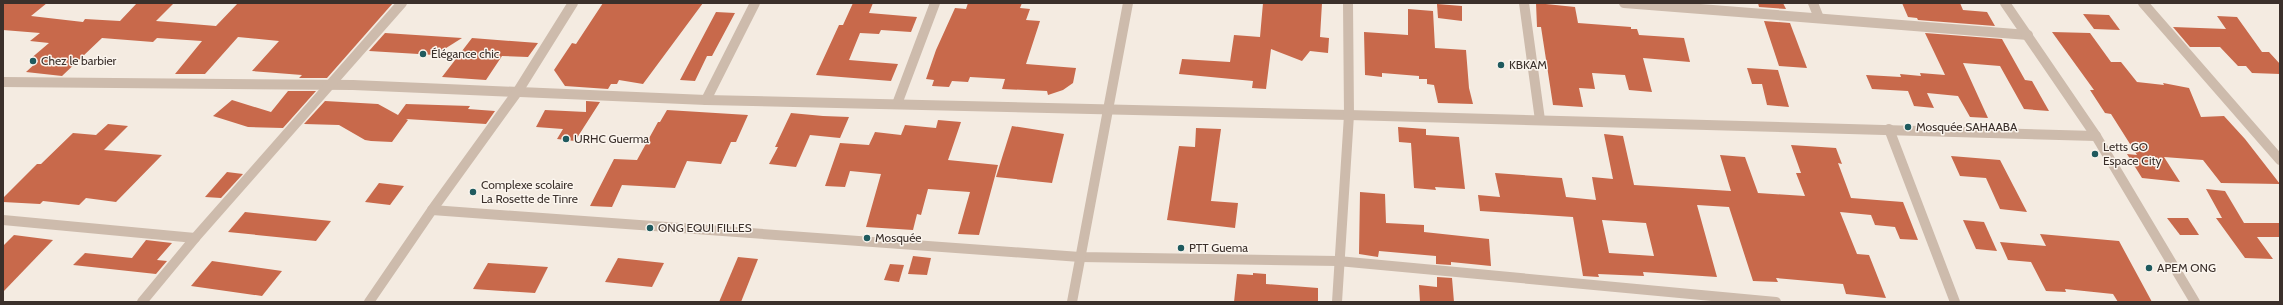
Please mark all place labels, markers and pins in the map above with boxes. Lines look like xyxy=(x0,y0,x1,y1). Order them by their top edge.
place label: Élégance chic xyxy=(431,46,500,61)
marker: Élégance chic xyxy=(418,49,428,59)
place label: Chez le barbier xyxy=(41,53,117,68)
marker: Chez le barbier xyxy=(28,56,38,66)
place label: KBKAM xyxy=(1509,57,1547,72)
marker: KBKAM xyxy=(1496,60,1506,70)
place label: Mosquée SAHAABA xyxy=(1916,119,2018,134)
marker: Mosquée SAHAABA xyxy=(1903,122,1913,132)
place label: URHC Guerma xyxy=(574,131,649,146)
marker: URHC Guerma xyxy=(561,134,571,144)
place label: Letts GO Espace City xyxy=(2103,139,2162,168)
marker: Letts GO Espace City xyxy=(2090,149,2100,159)
place label: Complexe scolaire La Rosette de Tinre xyxy=(481,177,578,206)
marker: Complexe scolaire La Rosette de Tinre xyxy=(468,187,478,197)
place label: ONG EQUI FILLES xyxy=(658,220,752,235)
marker: ONG EQUI FILLES xyxy=(645,223,655,233)
place label: Mosquée xyxy=(875,230,921,245)
marker: Mosquée xyxy=(862,233,872,243)
place label: PTT Guema xyxy=(1189,240,1248,255)
marker: PTT Guema xyxy=(1176,243,1186,253)
place label: APEM ONG xyxy=(2157,260,2216,275)
marker: APEM ONG xyxy=(2144,263,2154,273)

